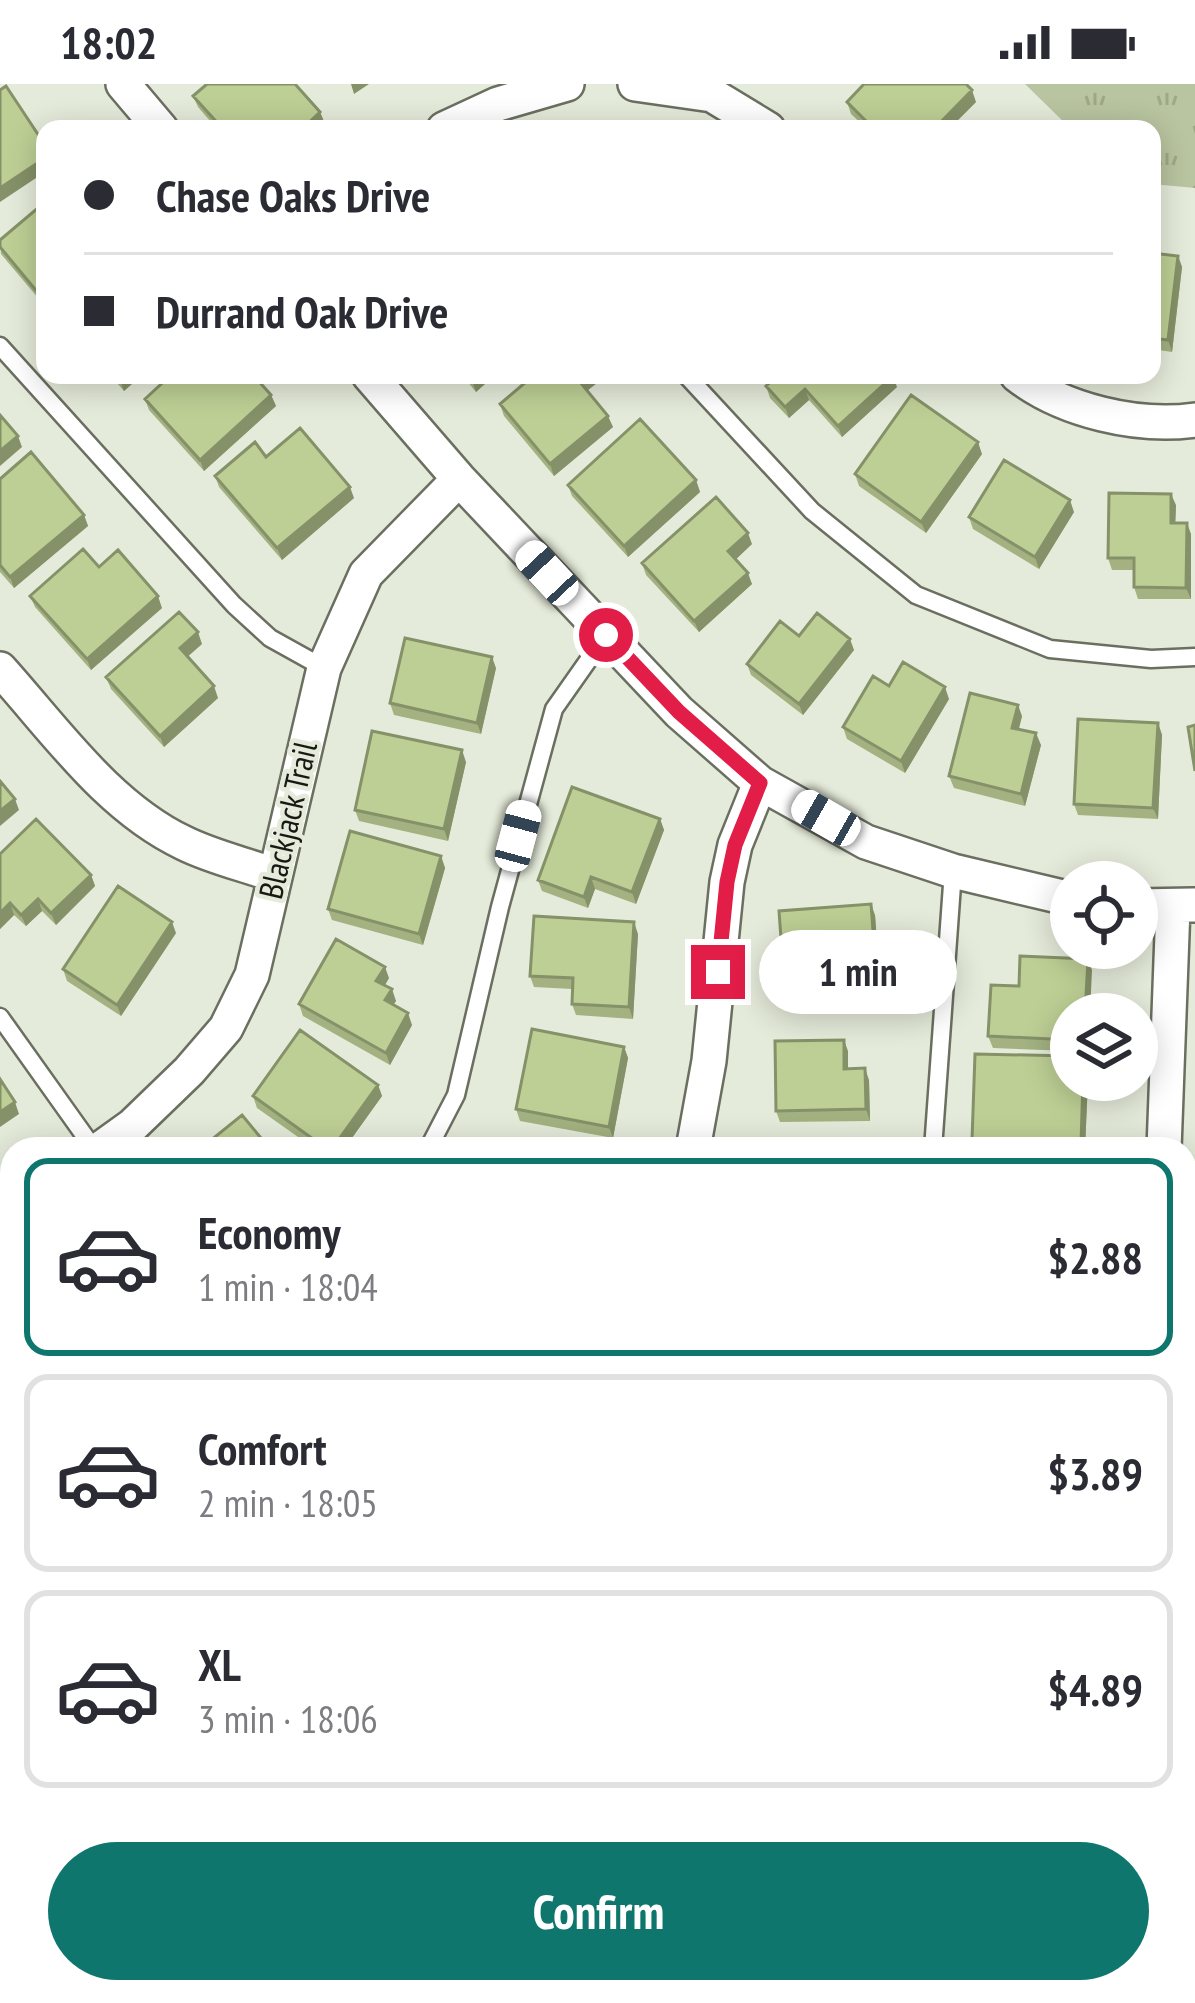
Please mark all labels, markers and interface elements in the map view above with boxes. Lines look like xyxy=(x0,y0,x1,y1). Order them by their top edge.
text: 18:02 xyxy=(60,13,157,71)
text: Chase Oaks Drive xyxy=(156,166,430,224)
text: Durrand Oak Drive xyxy=(156,282,448,340)
car xyxy=(509,534,585,612)
route start xyxy=(579,608,633,662)
street label: Blackjack Trail xyxy=(248,737,326,903)
car xyxy=(786,784,866,852)
car xyxy=(491,797,545,875)
map controls xyxy=(1050,861,1158,1101)
button: locate xyxy=(1050,861,1158,969)
callout: 1 min xyxy=(760,930,958,1014)
route end xyxy=(691,945,745,999)
text: 1 min xyxy=(819,946,897,997)
button: layers xyxy=(1050,993,1158,1101)
icon: car xyxy=(54,1203,162,1311)
text: Economy xyxy=(198,1203,341,1261)
text: $2.88 xyxy=(1047,1228,1143,1286)
text: 1 min · 18:04 xyxy=(198,1261,378,1312)
icon: car xyxy=(54,1419,162,1527)
text: Comfort xyxy=(198,1419,327,1477)
text: $3.89 xyxy=(1047,1444,1143,1502)
text: 2 min · 18:05 xyxy=(198,1477,378,1528)
icon: car xyxy=(54,1635,162,1743)
text: XL xyxy=(198,1635,241,1693)
text: $4.89 xyxy=(1047,1660,1143,1718)
text: 3 min · 18:06 xyxy=(198,1693,378,1744)
button: Confirm xyxy=(48,1842,1149,1980)

